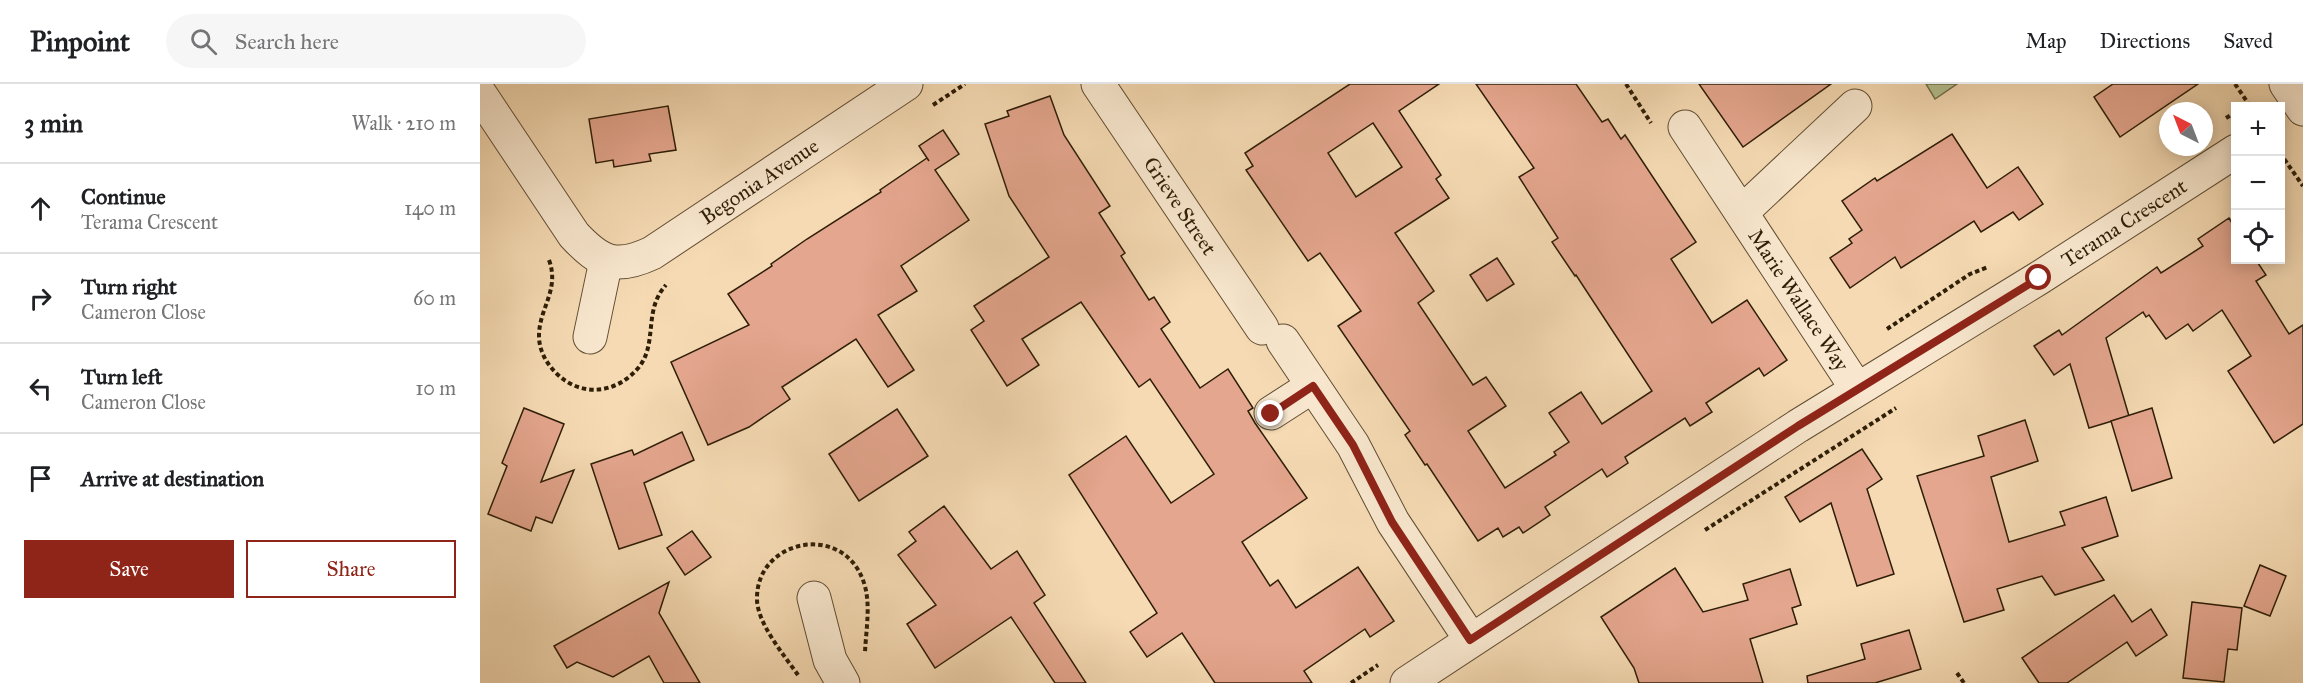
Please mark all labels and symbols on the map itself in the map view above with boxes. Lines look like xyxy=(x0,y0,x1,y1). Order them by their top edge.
north arrow xyxy=(2159,102,2213,156)
street label: Begonia Avenue xyxy=(695,133,824,230)
street label: Grieve Street xyxy=(1138,152,1223,261)
street label: Terama Crescent xyxy=(2057,173,2192,273)
street label: Marie Wallace Way xyxy=(1742,224,1855,377)
route start xyxy=(2025,264,2051,290)
route end xyxy=(1257,400,1283,426)

